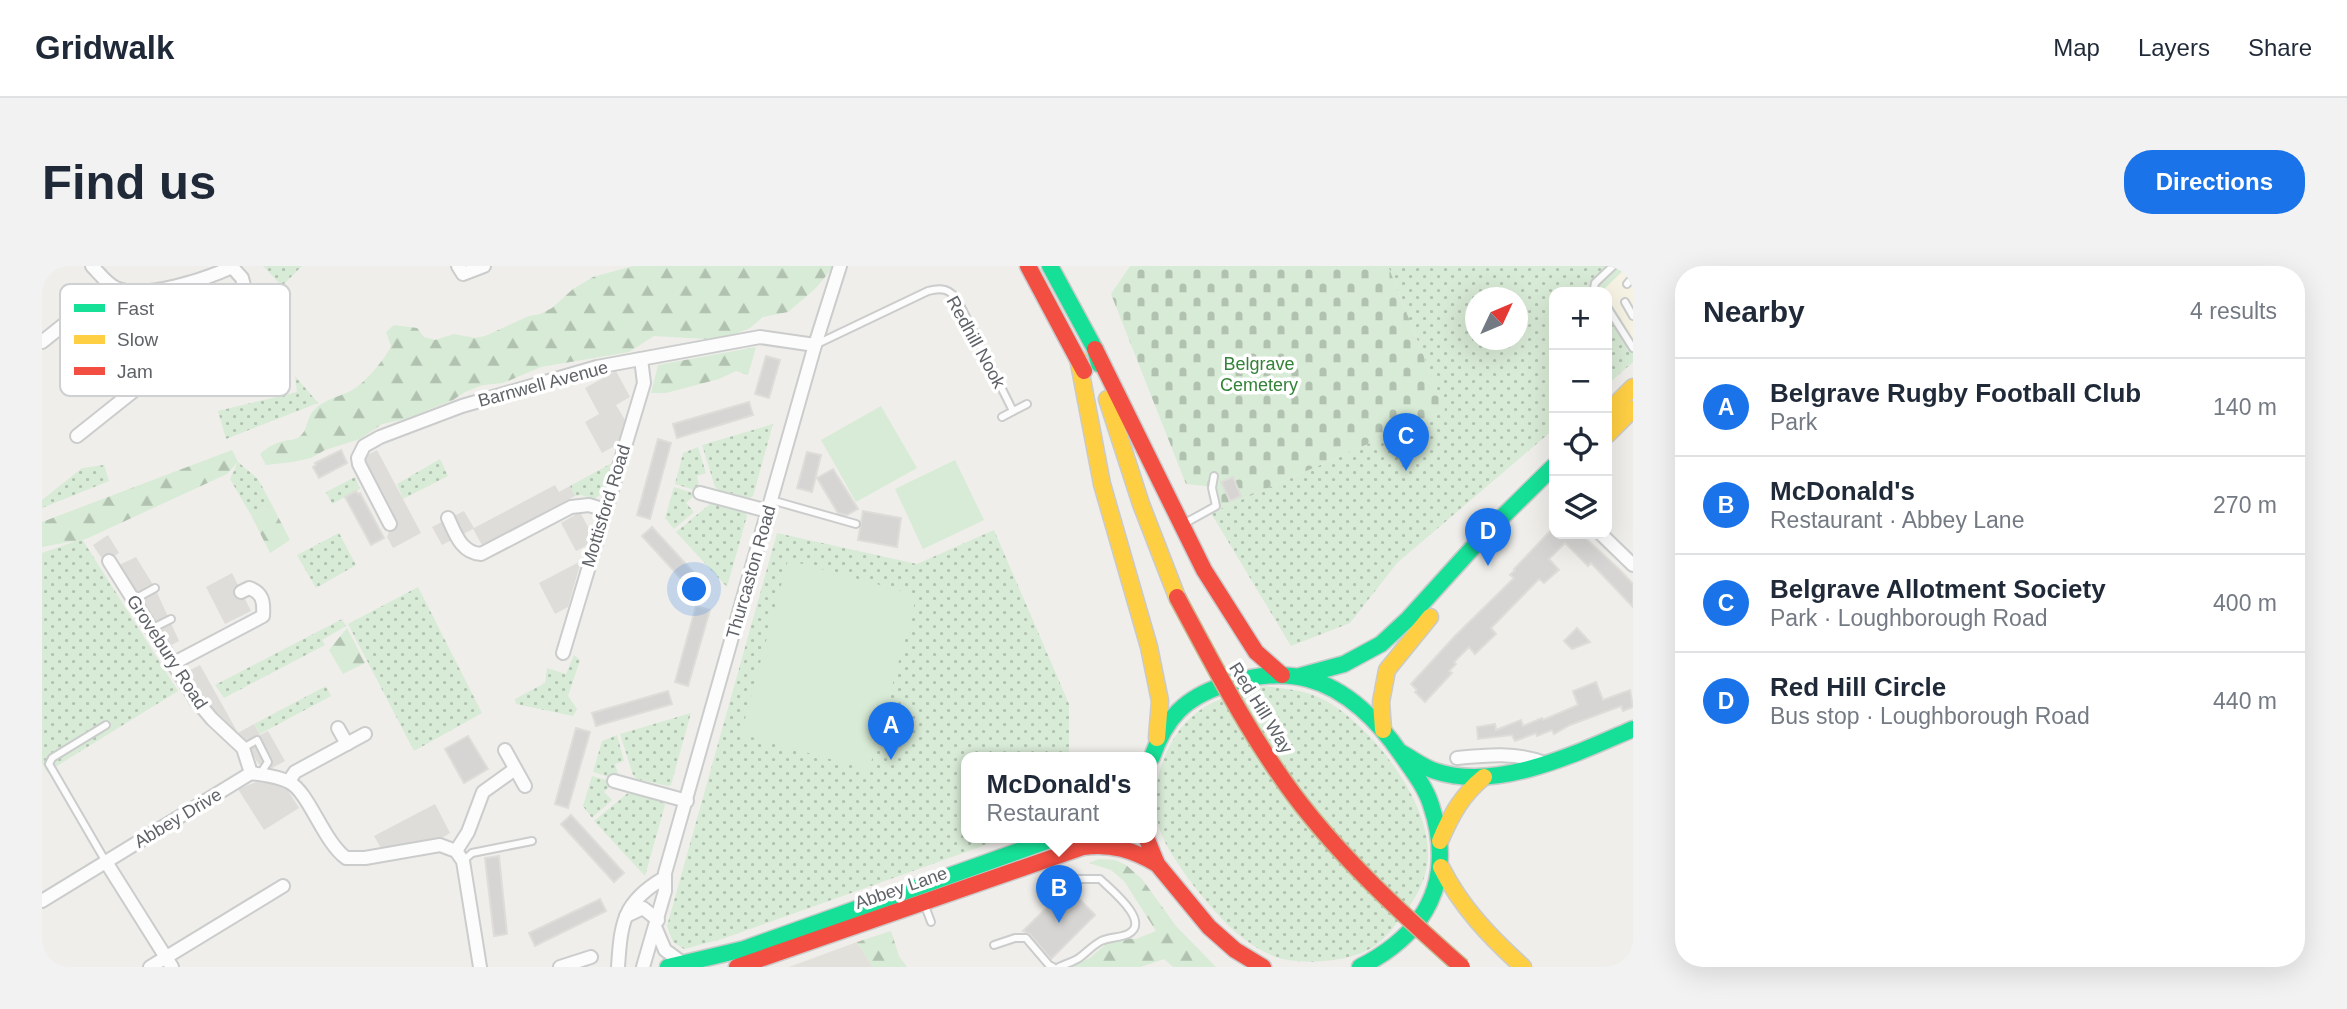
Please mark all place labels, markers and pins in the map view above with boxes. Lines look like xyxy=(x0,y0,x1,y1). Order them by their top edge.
pin: C xyxy=(1383,413,1429,471)
pin: D xyxy=(1465,508,1511,566)
pin: A xyxy=(868,702,914,760)
pin: B xyxy=(1036,865,1082,923)

